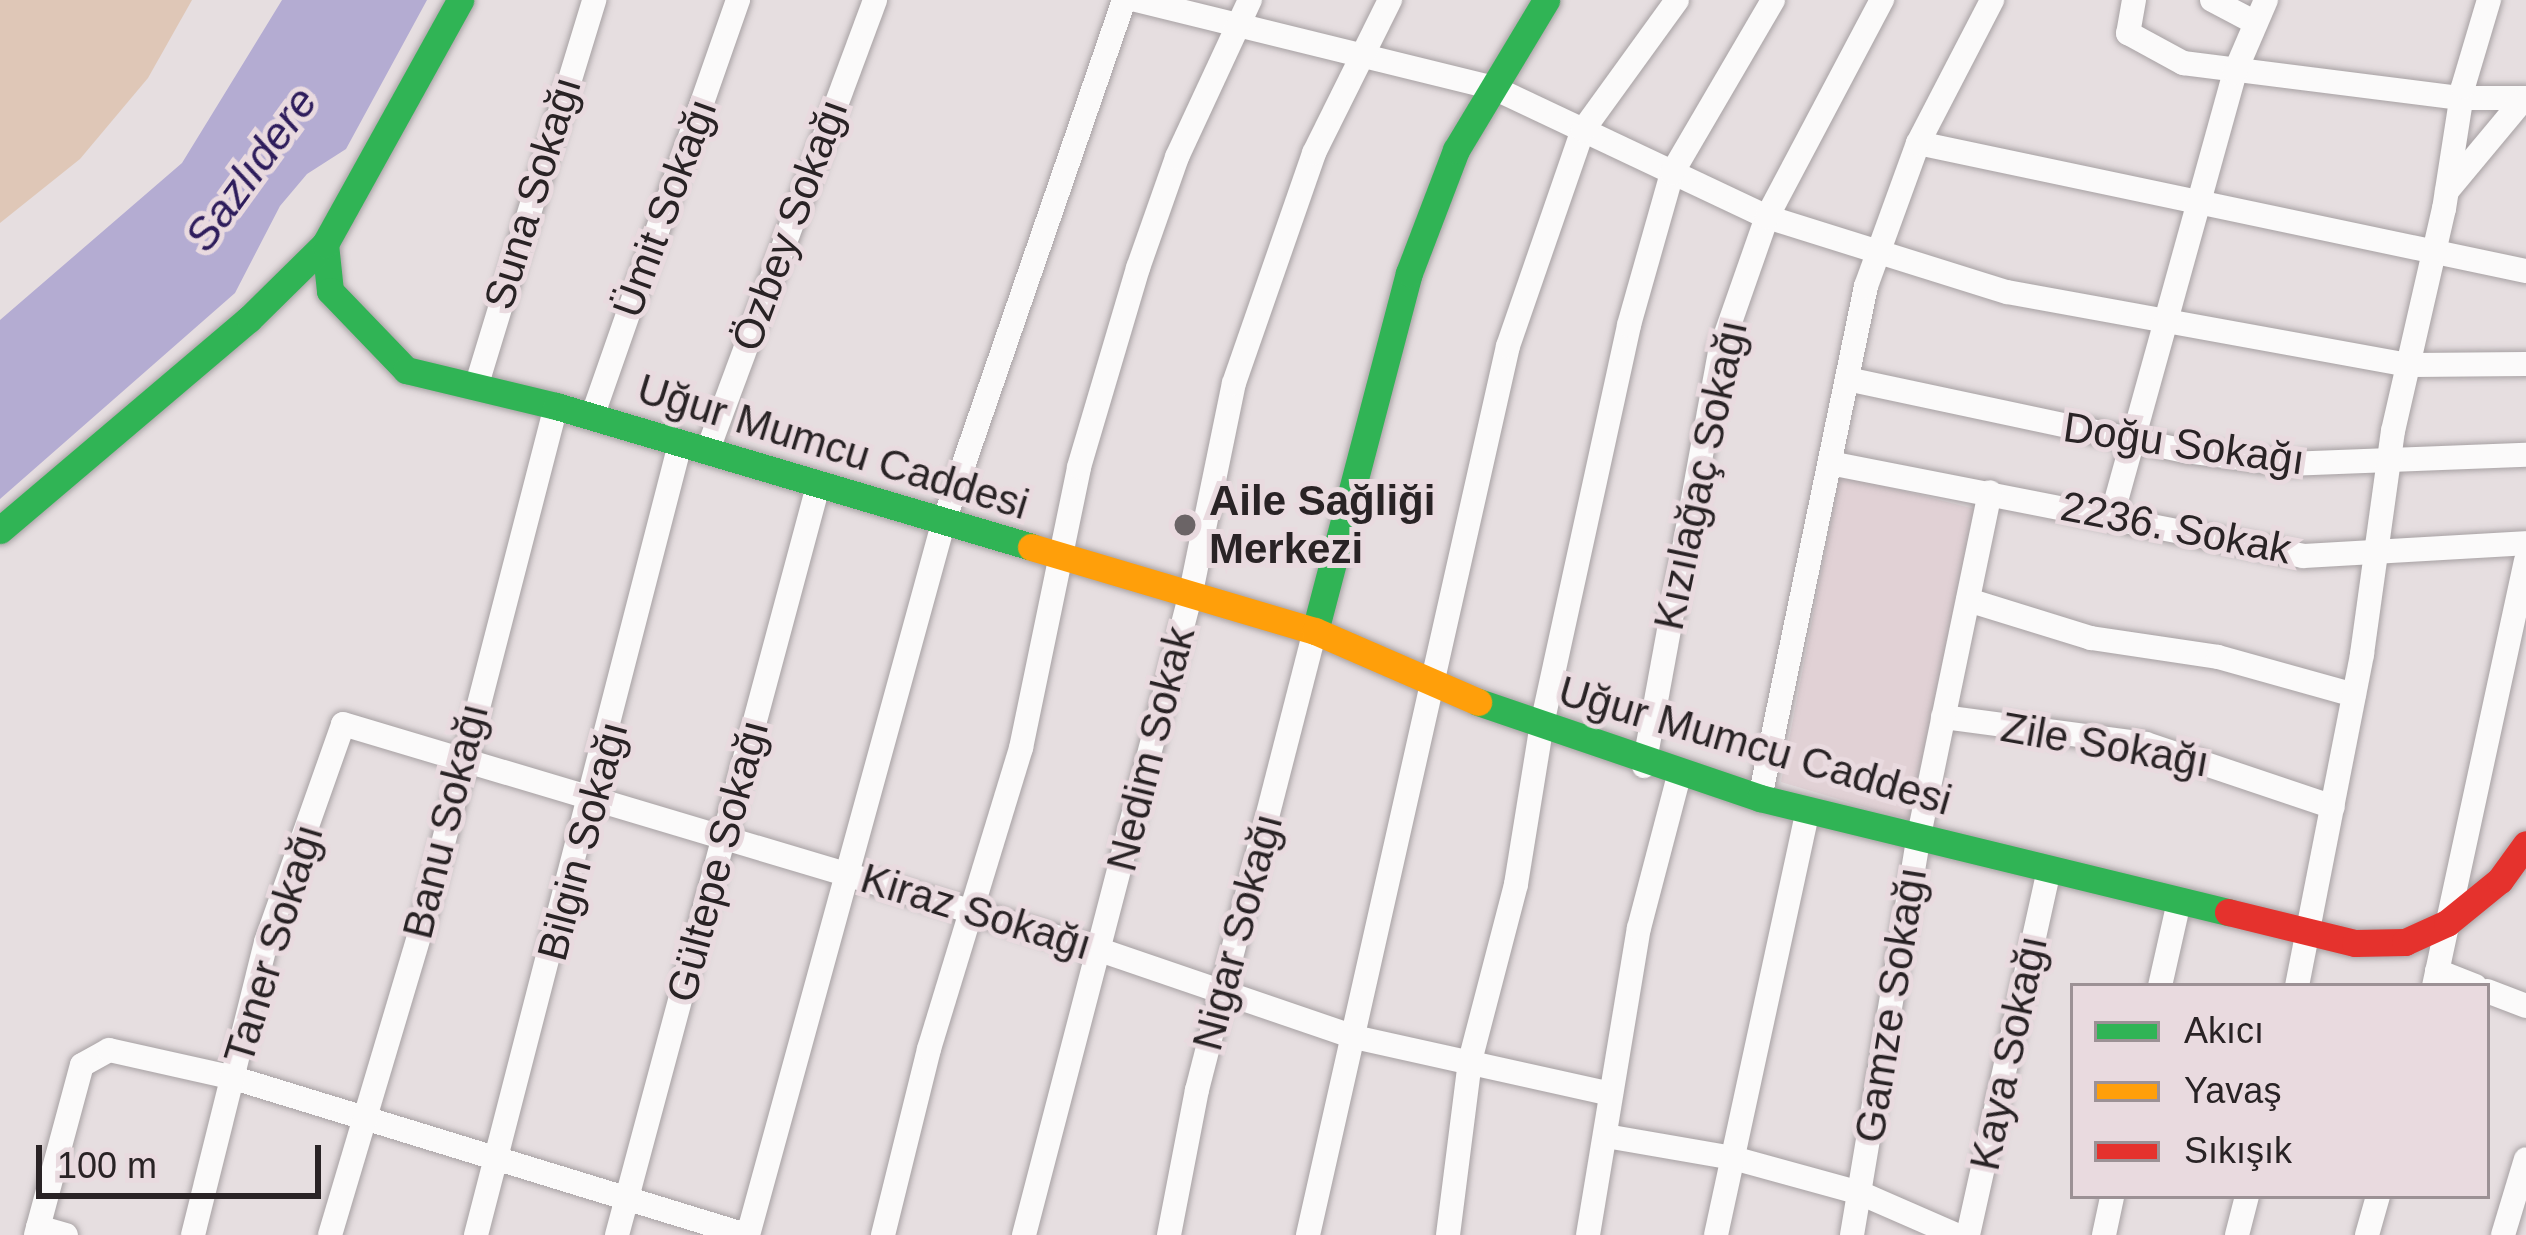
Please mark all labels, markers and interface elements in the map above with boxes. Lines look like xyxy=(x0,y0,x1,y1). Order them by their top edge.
street label: Suna Sokağı xyxy=(474,71,592,315)
water label: Sazlıdere xyxy=(173,76,329,262)
street label: Ümit Sokağı xyxy=(602,92,728,324)
street label: Özbey Sokağı xyxy=(721,92,859,358)
street label: Kızılağaç Sokağı xyxy=(1644,316,1758,634)
street label: Uğur Mumcu Caddesi xyxy=(631,364,1035,530)
street label: Doğu Sokağı xyxy=(2060,402,2308,486)
place label: Aile Sağliği Merkezi xyxy=(1209,476,1435,574)
street label: 2236. Sokak xyxy=(2057,481,2295,575)
marker: Aile Sağliği Merkezi xyxy=(1172,512,1198,538)
street label: Nedim Sokak xyxy=(1096,622,1206,876)
street label: Uğur Mumcu Caddesi xyxy=(1553,666,1957,826)
street label: Banu Sokağı xyxy=(392,698,500,944)
street label: Zile Sokağı xyxy=(1997,702,2213,788)
street label: Gültepe Sokağı xyxy=(656,715,780,1007)
street label: Bilgin Sokağı xyxy=(527,716,639,966)
street label: Nigar Sokağı xyxy=(1182,808,1294,1056)
street label: Taner Sokağı xyxy=(214,818,334,1070)
street label: Kiraz Sokağı xyxy=(855,853,1097,971)
street label: Gamze Sokağı xyxy=(1844,864,1938,1146)
street label: Kaya Sokağı xyxy=(1960,931,2058,1175)
legend xyxy=(2070,983,2490,1199)
text: Akıcı xyxy=(2184,1010,2264,1051)
text: Yavaş xyxy=(2184,1070,2281,1111)
scale bar xyxy=(42,1121,327,1195)
text: Sıkışık xyxy=(2184,1130,2292,1171)
text: 100 m xyxy=(57,1145,157,1186)

